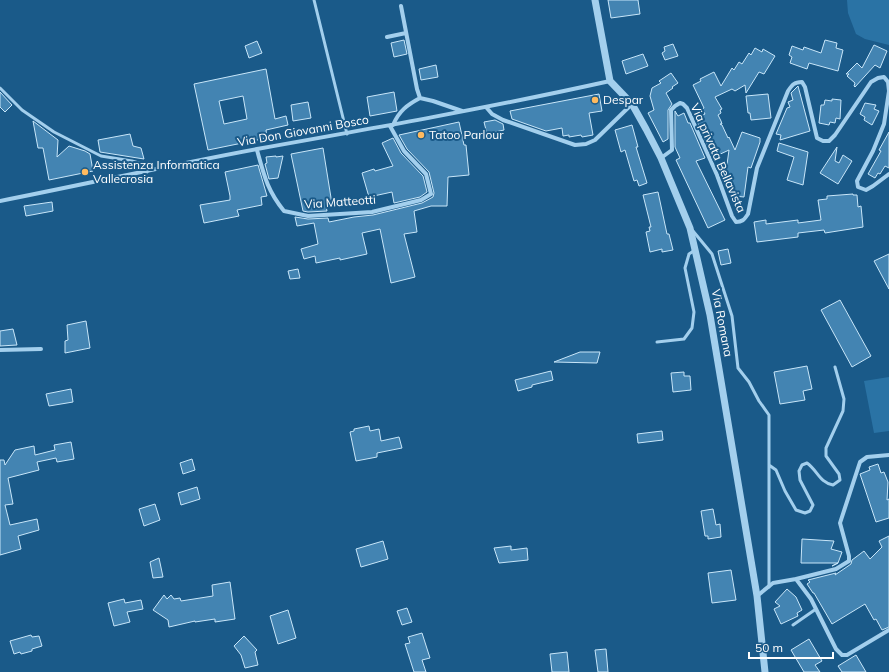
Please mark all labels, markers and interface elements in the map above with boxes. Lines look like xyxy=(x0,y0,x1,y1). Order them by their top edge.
place label: Despar xyxy=(603,92,644,107)
marker: Despar xyxy=(590,95,600,105)
street label: Via privata Bellavista xyxy=(688,101,749,215)
street label: Via Don Giovanni Bosco xyxy=(236,112,370,149)
place label: Tatoo Parlour xyxy=(429,127,504,142)
marker: Tatoo Parlour xyxy=(416,130,426,140)
place label: Assistenza Informatica Vallecrosia xyxy=(93,157,220,186)
marker: Assistenza Informatica Vallecrosia xyxy=(80,167,90,177)
street label: Via Matteotti xyxy=(304,192,376,211)
street label: Via Romana xyxy=(709,288,736,358)
scale bar xyxy=(749,634,833,660)
text: 50 m xyxy=(755,640,783,655)

